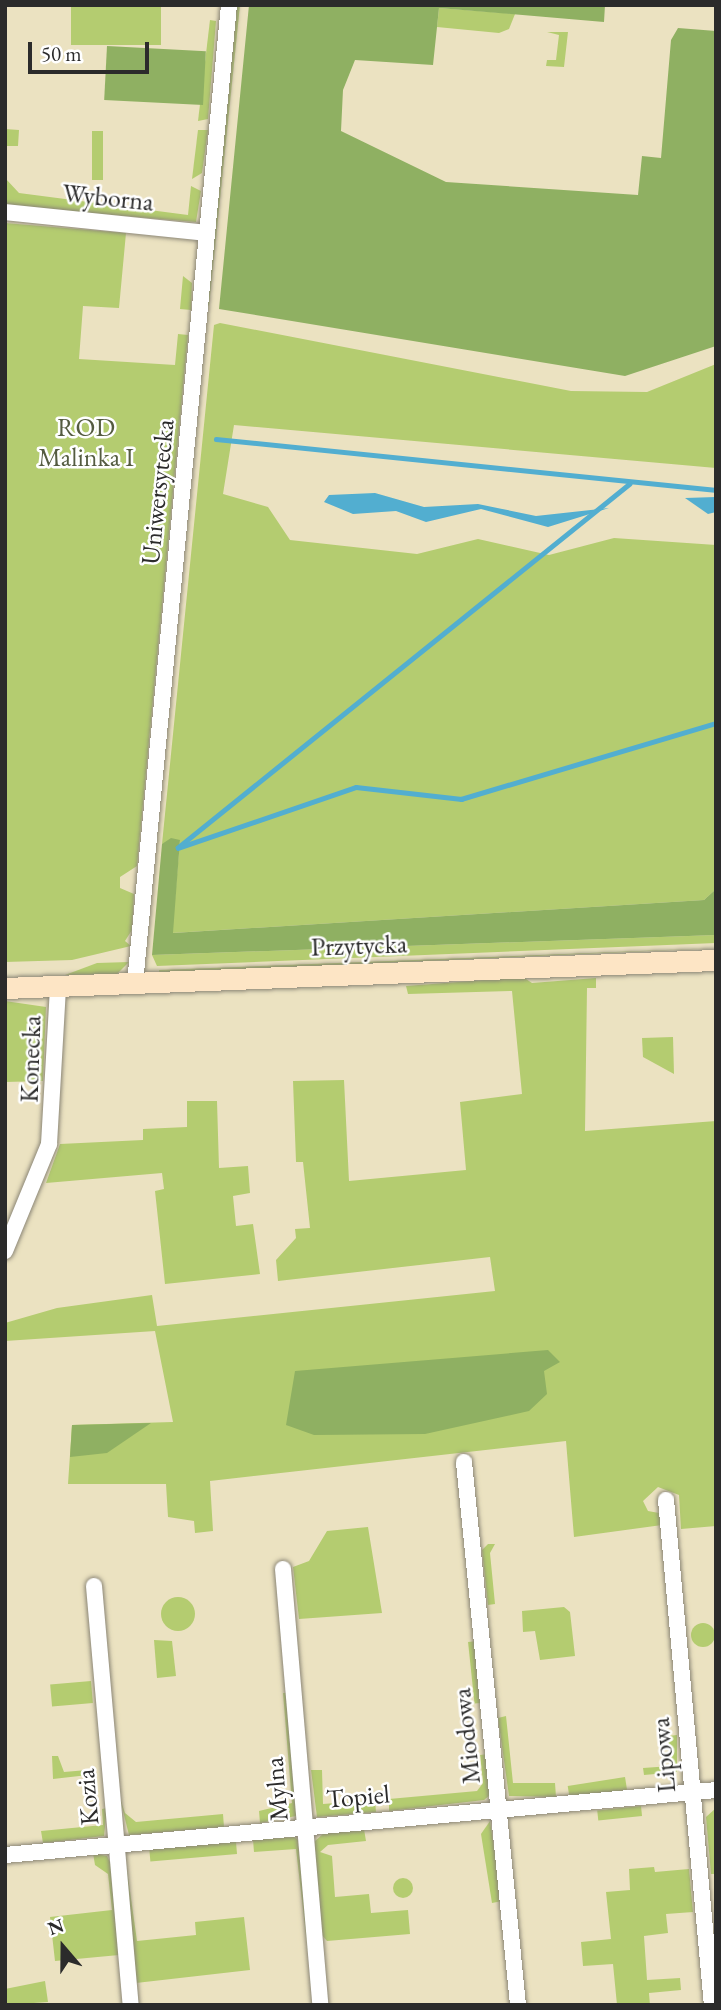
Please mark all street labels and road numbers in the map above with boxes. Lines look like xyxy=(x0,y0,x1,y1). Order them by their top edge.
street label: Wyborna xyxy=(61,178,155,218)
street label: Uniwersytecka xyxy=(135,418,181,566)
street label: Przytycka xyxy=(310,929,408,963)
street label: Konecka xyxy=(14,1015,48,1103)
street label: Miodowa xyxy=(446,1687,488,1785)
street label: Lipowa xyxy=(645,1716,683,1794)
street label: Mylna xyxy=(259,1756,295,1822)
street label: Kozia xyxy=(70,1767,106,1827)
street label: Topiel xyxy=(325,1779,391,1815)

